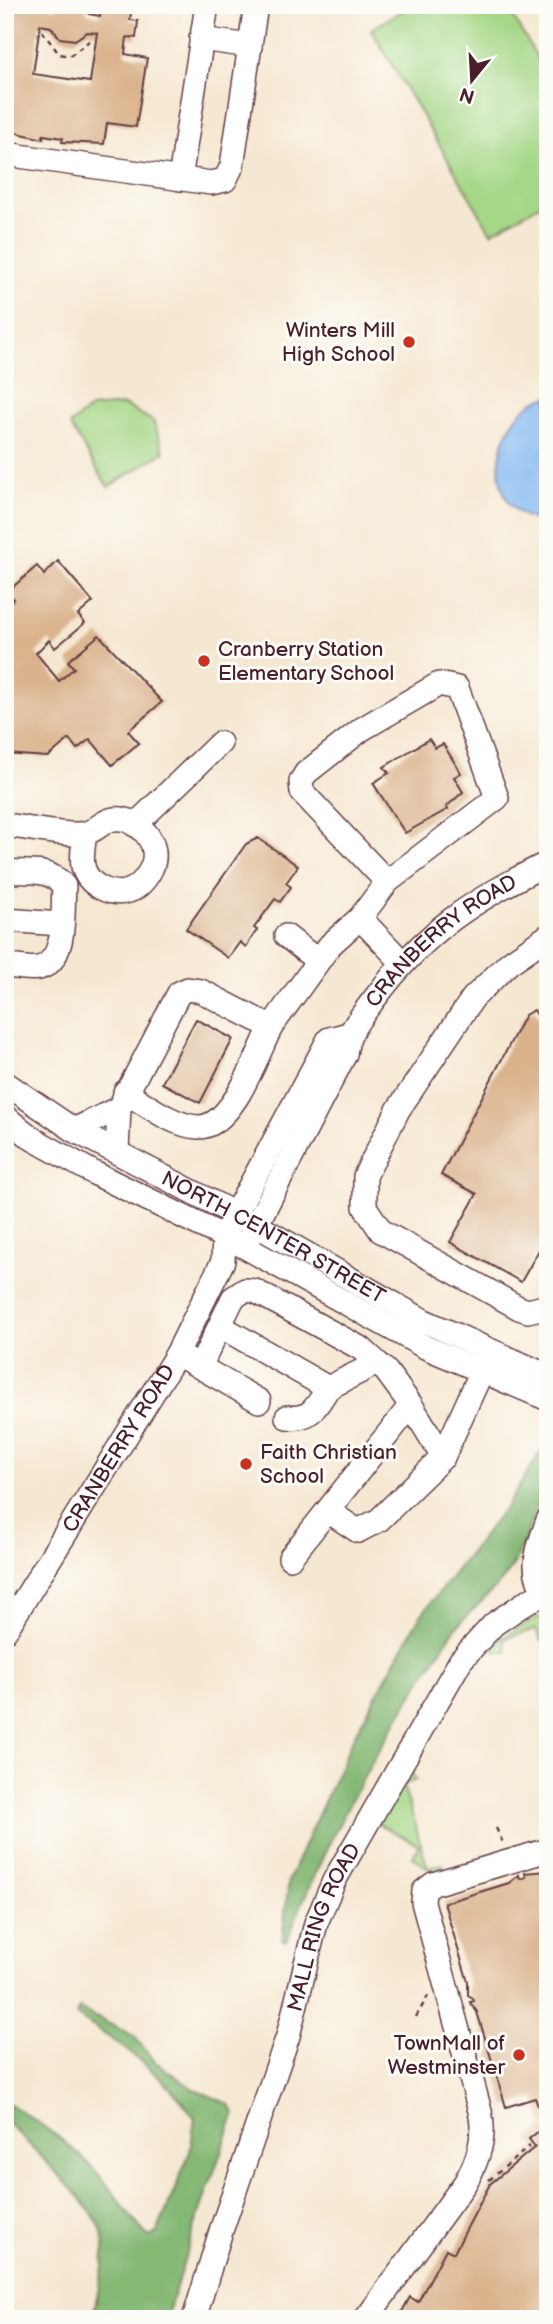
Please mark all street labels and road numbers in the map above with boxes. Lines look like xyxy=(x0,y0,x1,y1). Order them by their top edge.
street label: CRANBERRY ROAD xyxy=(360,869,521,1012)
street label: NORTH CENTER STREET xyxy=(157,1165,390,1309)
street label: CRANBERRY ROAD xyxy=(57,1360,180,1537)
street label: MALL RING ROAD xyxy=(282,1839,366,2014)

